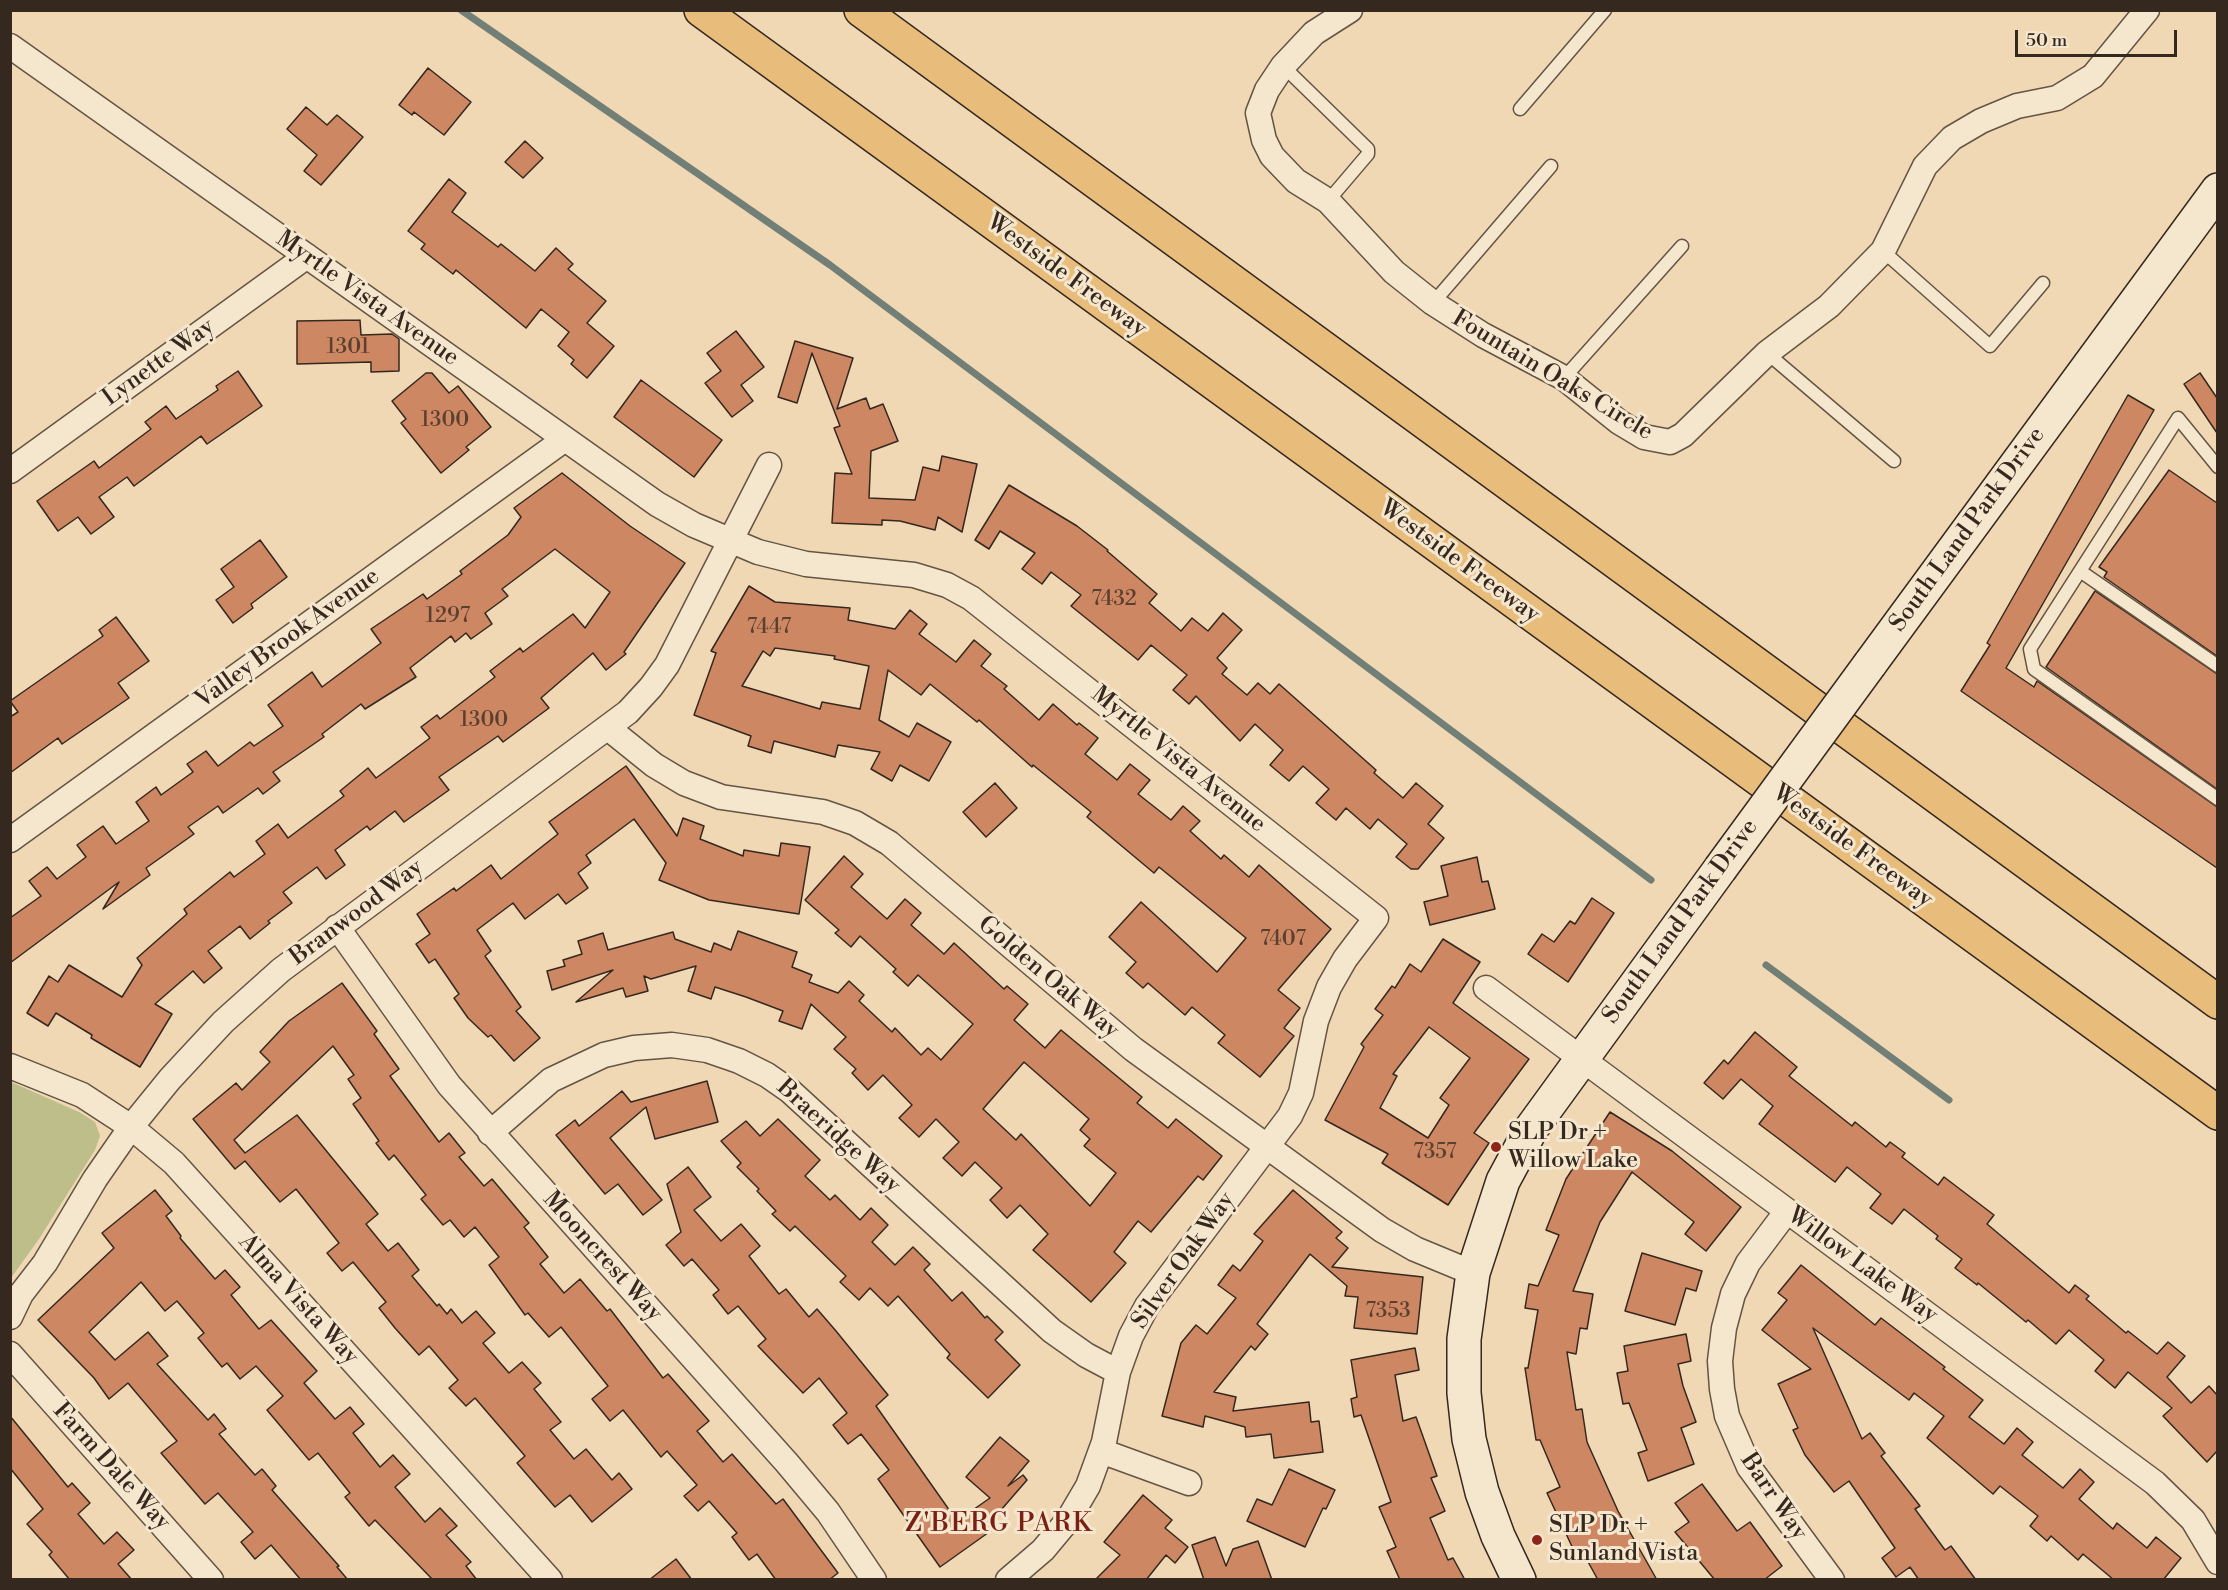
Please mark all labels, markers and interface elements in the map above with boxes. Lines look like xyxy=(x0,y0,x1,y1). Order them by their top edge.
scale bar xyxy=(2018,18,2180,56)
text: 50 m xyxy=(2026,29,2067,52)
street label: Westside Freeway xyxy=(980,208,1152,344)
street label: Myrtle Vista Avenue xyxy=(270,225,464,373)
street label: Fountain Oaks Circle xyxy=(1446,305,1658,447)
street label: Lynette Way xyxy=(98,313,220,413)
house number: 1301 xyxy=(327,335,369,361)
house number: 1300 xyxy=(421,408,469,434)
street label: South Land Park Drive xyxy=(1884,422,2052,638)
street label: Westside Freeway xyxy=(1373,494,1545,630)
street label: Valley Brook Avenue xyxy=(190,563,386,715)
house number: 7432 xyxy=(1091,587,1137,613)
house number: 1297 xyxy=(426,604,470,630)
house number: 7447 xyxy=(747,615,791,641)
street label: Myrtle Vista Avenue xyxy=(1085,681,1271,839)
house number: 1300 xyxy=(460,708,508,734)
street label: Westside Freeway xyxy=(1766,779,1938,915)
street label: South Land Park Drive xyxy=(1597,814,1765,1030)
street label: Branwood Way xyxy=(285,854,429,972)
street label: Golden Oak Way xyxy=(972,911,1124,1045)
house number: 7407 xyxy=(1260,927,1306,953)
street label: Braeridge Way xyxy=(770,1074,906,1200)
place label: SLP Dr + Willow Lake xyxy=(1508,1119,1638,1175)
house number: 7357 xyxy=(1413,1140,1457,1166)
marker: SLP Dr + Willow Lake xyxy=(1489,1140,1503,1154)
street label: Mooncrest Way xyxy=(536,1186,668,1328)
street label: Silver Oak Way xyxy=(1126,1187,1242,1335)
street label: Willow Lake Way xyxy=(1781,1202,1943,1330)
street label: Alma Vista Way xyxy=(232,1229,364,1371)
house number: 7353 xyxy=(1365,1299,1411,1325)
street label: Farm Dale Way xyxy=(46,1397,176,1537)
street label: Barr Way xyxy=(1733,1448,1813,1546)
district label: Z'BERG PARK xyxy=(905,1509,1093,1541)
place label: SLP Dr + Sunland Vista xyxy=(1549,1512,1698,1568)
marker: SLP Dr + Sunland Vista xyxy=(1530,1533,1544,1547)

